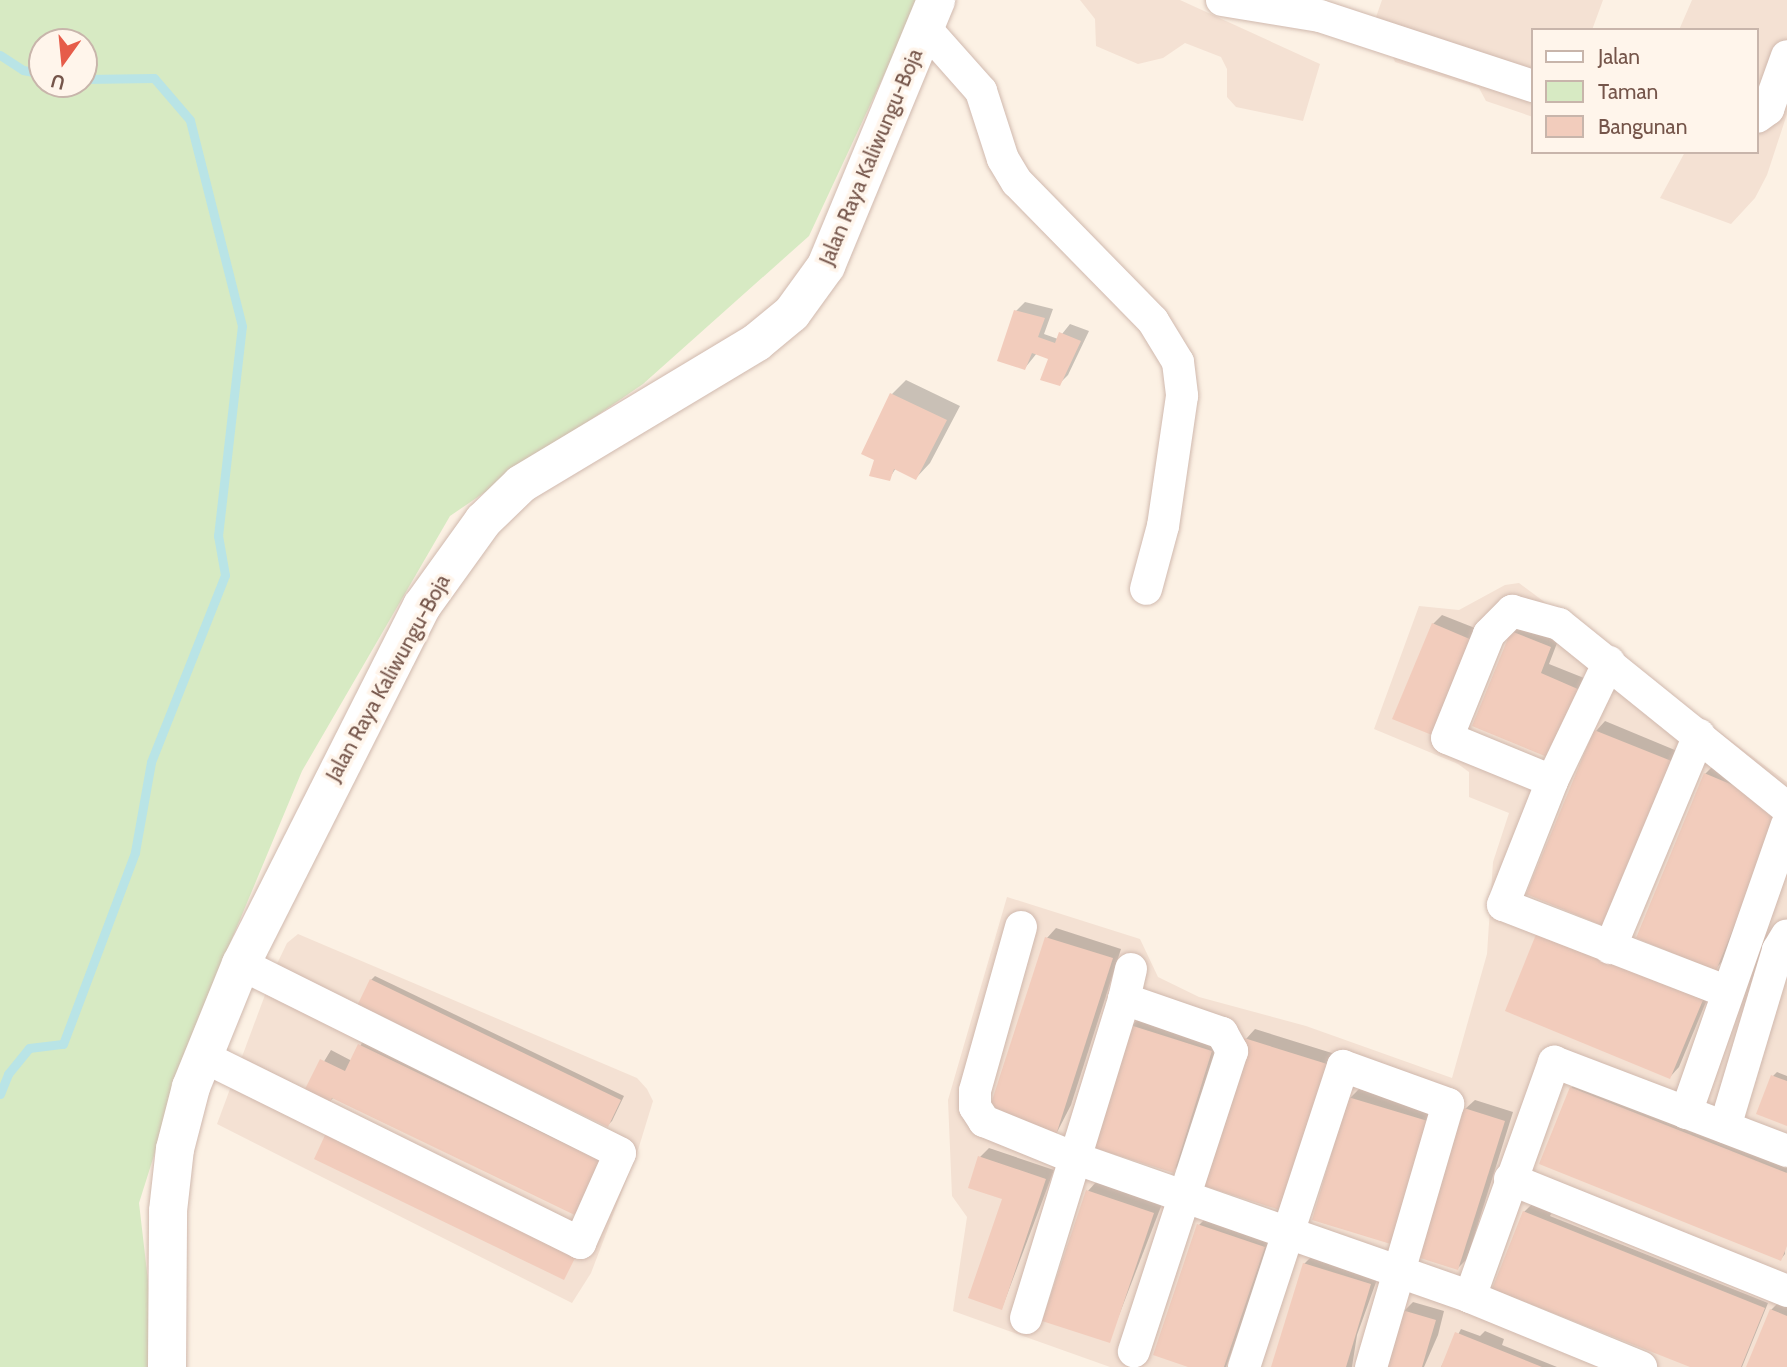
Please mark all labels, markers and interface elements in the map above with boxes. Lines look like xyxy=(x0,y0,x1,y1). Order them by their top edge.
north arrow xyxy=(28,28,98,98)
legend xyxy=(1532,28,1759,154)
text: Jalan xyxy=(1598,44,1640,69)
street label: Jalan Raya Kaliwungu-Boja xyxy=(814,45,928,269)
text: U xyxy=(48,69,68,95)
text: Taman xyxy=(1598,79,1658,104)
text: Bangunan xyxy=(1598,114,1687,139)
street label: Jalan Raya Kaliwungu-Boja xyxy=(321,570,455,786)

